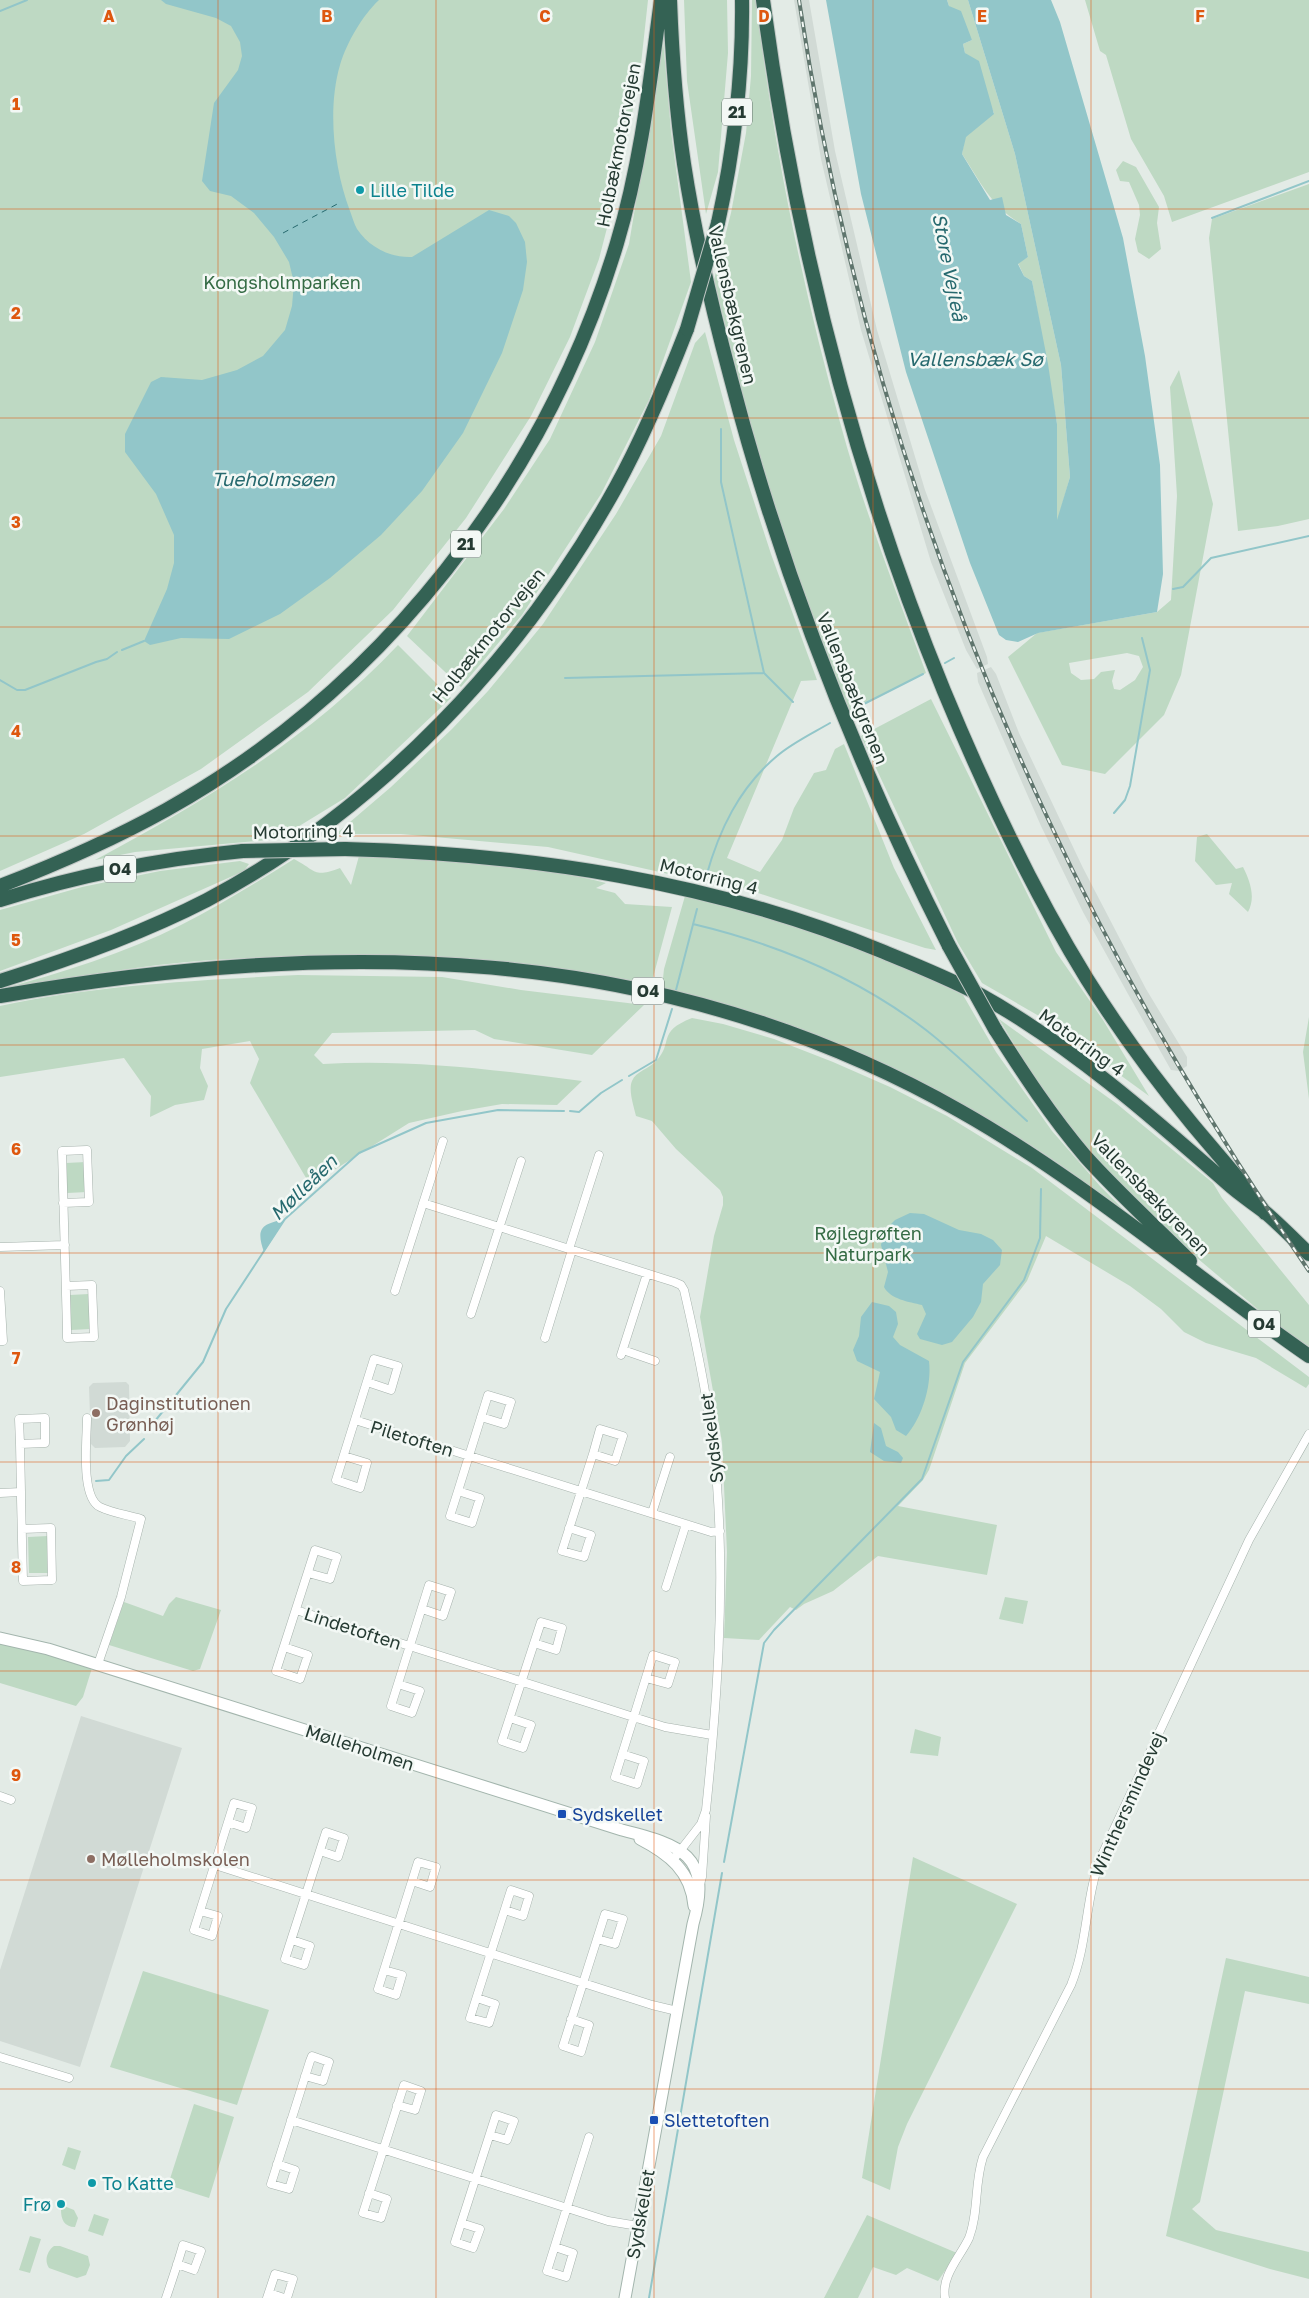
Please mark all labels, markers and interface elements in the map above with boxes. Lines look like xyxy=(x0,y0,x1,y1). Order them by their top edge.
text: A xyxy=(103,6,115,26)
text: B xyxy=(321,6,333,26)
text: C xyxy=(539,6,551,26)
text: D xyxy=(758,6,770,26)
text: E xyxy=(977,6,987,26)
text: F xyxy=(1195,6,1205,26)
street label: Holbækmotorvejen xyxy=(591,61,645,229)
text: 1 xyxy=(12,94,20,114)
road number: 21 xyxy=(722,98,752,125)
place label: Lille Tilde xyxy=(370,179,454,201)
marker: Lille Tilde xyxy=(354,184,366,196)
water label: Store Vejleå xyxy=(928,211,972,324)
street label: Vallensbækgrenen xyxy=(704,224,762,386)
park label: Kongsholmparken xyxy=(203,271,361,293)
text: 2 xyxy=(11,303,21,323)
water label: Vallensbæk Sø xyxy=(907,347,1044,370)
water label: Tueholmsøen xyxy=(212,467,336,490)
text: 3 xyxy=(11,512,21,532)
road number: 21 xyxy=(451,530,481,558)
street label: Holbækmotorvejen xyxy=(427,563,549,707)
street label: Vallensbækgrenen xyxy=(812,609,894,767)
text: 4 xyxy=(11,721,21,741)
street label: Motorring 4 xyxy=(252,819,354,843)
street label: Motorring 4 xyxy=(657,853,761,899)
road number: O4 xyxy=(104,856,136,882)
text: 5 xyxy=(11,930,21,950)
road number: O4 xyxy=(632,978,664,1004)
street label: Motorring 4 xyxy=(1035,1003,1129,1081)
street label: Vallensbækgrenen xyxy=(1087,1128,1215,1260)
text: 6 xyxy=(11,1139,21,1159)
water label: Mølleåen xyxy=(265,1149,342,1225)
park label: Røjlegrøften Naturpark xyxy=(814,1222,922,1265)
road number: O4 xyxy=(1248,1310,1280,1338)
text: 7 xyxy=(12,1348,21,1368)
place label: Daginstitutionen Grønhøj xyxy=(106,1392,251,1435)
street label: Sydskellet xyxy=(695,1392,727,1484)
marker: Daginstitutionen Grønhøj xyxy=(90,1407,102,1419)
street label: Piletoften xyxy=(368,1415,456,1461)
text: 8 xyxy=(11,1557,21,1577)
street label: Lindetoften xyxy=(302,1602,404,1654)
street label: Mølleholmen xyxy=(303,1719,417,1775)
street label: Winthersmindevej xyxy=(1085,1728,1169,1880)
text: 9 xyxy=(11,1765,21,1785)
place label: Sydskellet xyxy=(572,1803,663,1825)
marker: Sydskellet xyxy=(556,1808,568,1820)
place label: Mølleholmskolen xyxy=(101,1848,250,1870)
marker: Mølleholmskolen xyxy=(85,1853,97,1865)
place label: Slettetoften xyxy=(664,2109,769,2131)
marker: Slettetoften xyxy=(648,2114,660,2126)
street label: Sydskellet xyxy=(621,2167,659,2261)
place label: To Katte xyxy=(102,2172,174,2194)
marker: To Katte xyxy=(86,2177,98,2189)
place label: Frø xyxy=(23,2193,51,2215)
marker: Frø xyxy=(55,2198,67,2210)

